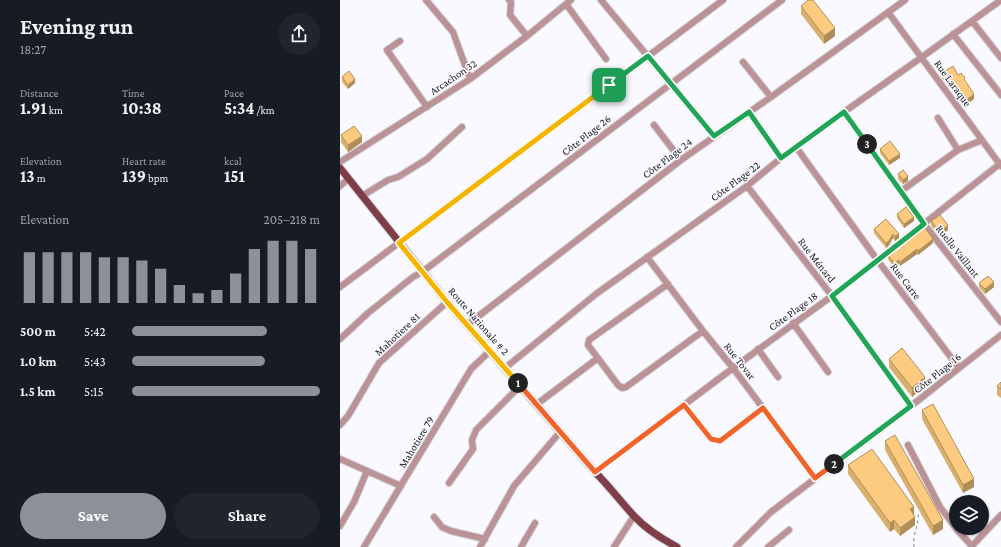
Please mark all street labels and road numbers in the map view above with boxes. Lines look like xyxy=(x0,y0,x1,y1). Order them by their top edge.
street label: Arcachon 32 xyxy=(427,57,479,97)
street label: Rue Laraque xyxy=(931,57,974,109)
street label: Côte Plage 26 xyxy=(559,112,614,159)
street label: Côte Plage 24 xyxy=(640,135,695,181)
street label: Côte Plage 22 xyxy=(708,159,763,204)
street label: Ruelle Vaillant xyxy=(934,222,982,280)
street label: Rue Ménard xyxy=(796,235,838,285)
street label: Rue Carre xyxy=(888,260,924,302)
street label: Route Nationale # 2 xyxy=(446,285,512,357)
street label: Côte Plage 18 xyxy=(766,289,820,334)
street label: Mahotiere 81 xyxy=(372,310,422,358)
street label: Rue Tovar xyxy=(722,340,758,382)
street label: Côte Plage 16 xyxy=(911,350,964,396)
street label: Mahotiere 79 xyxy=(396,414,436,470)

